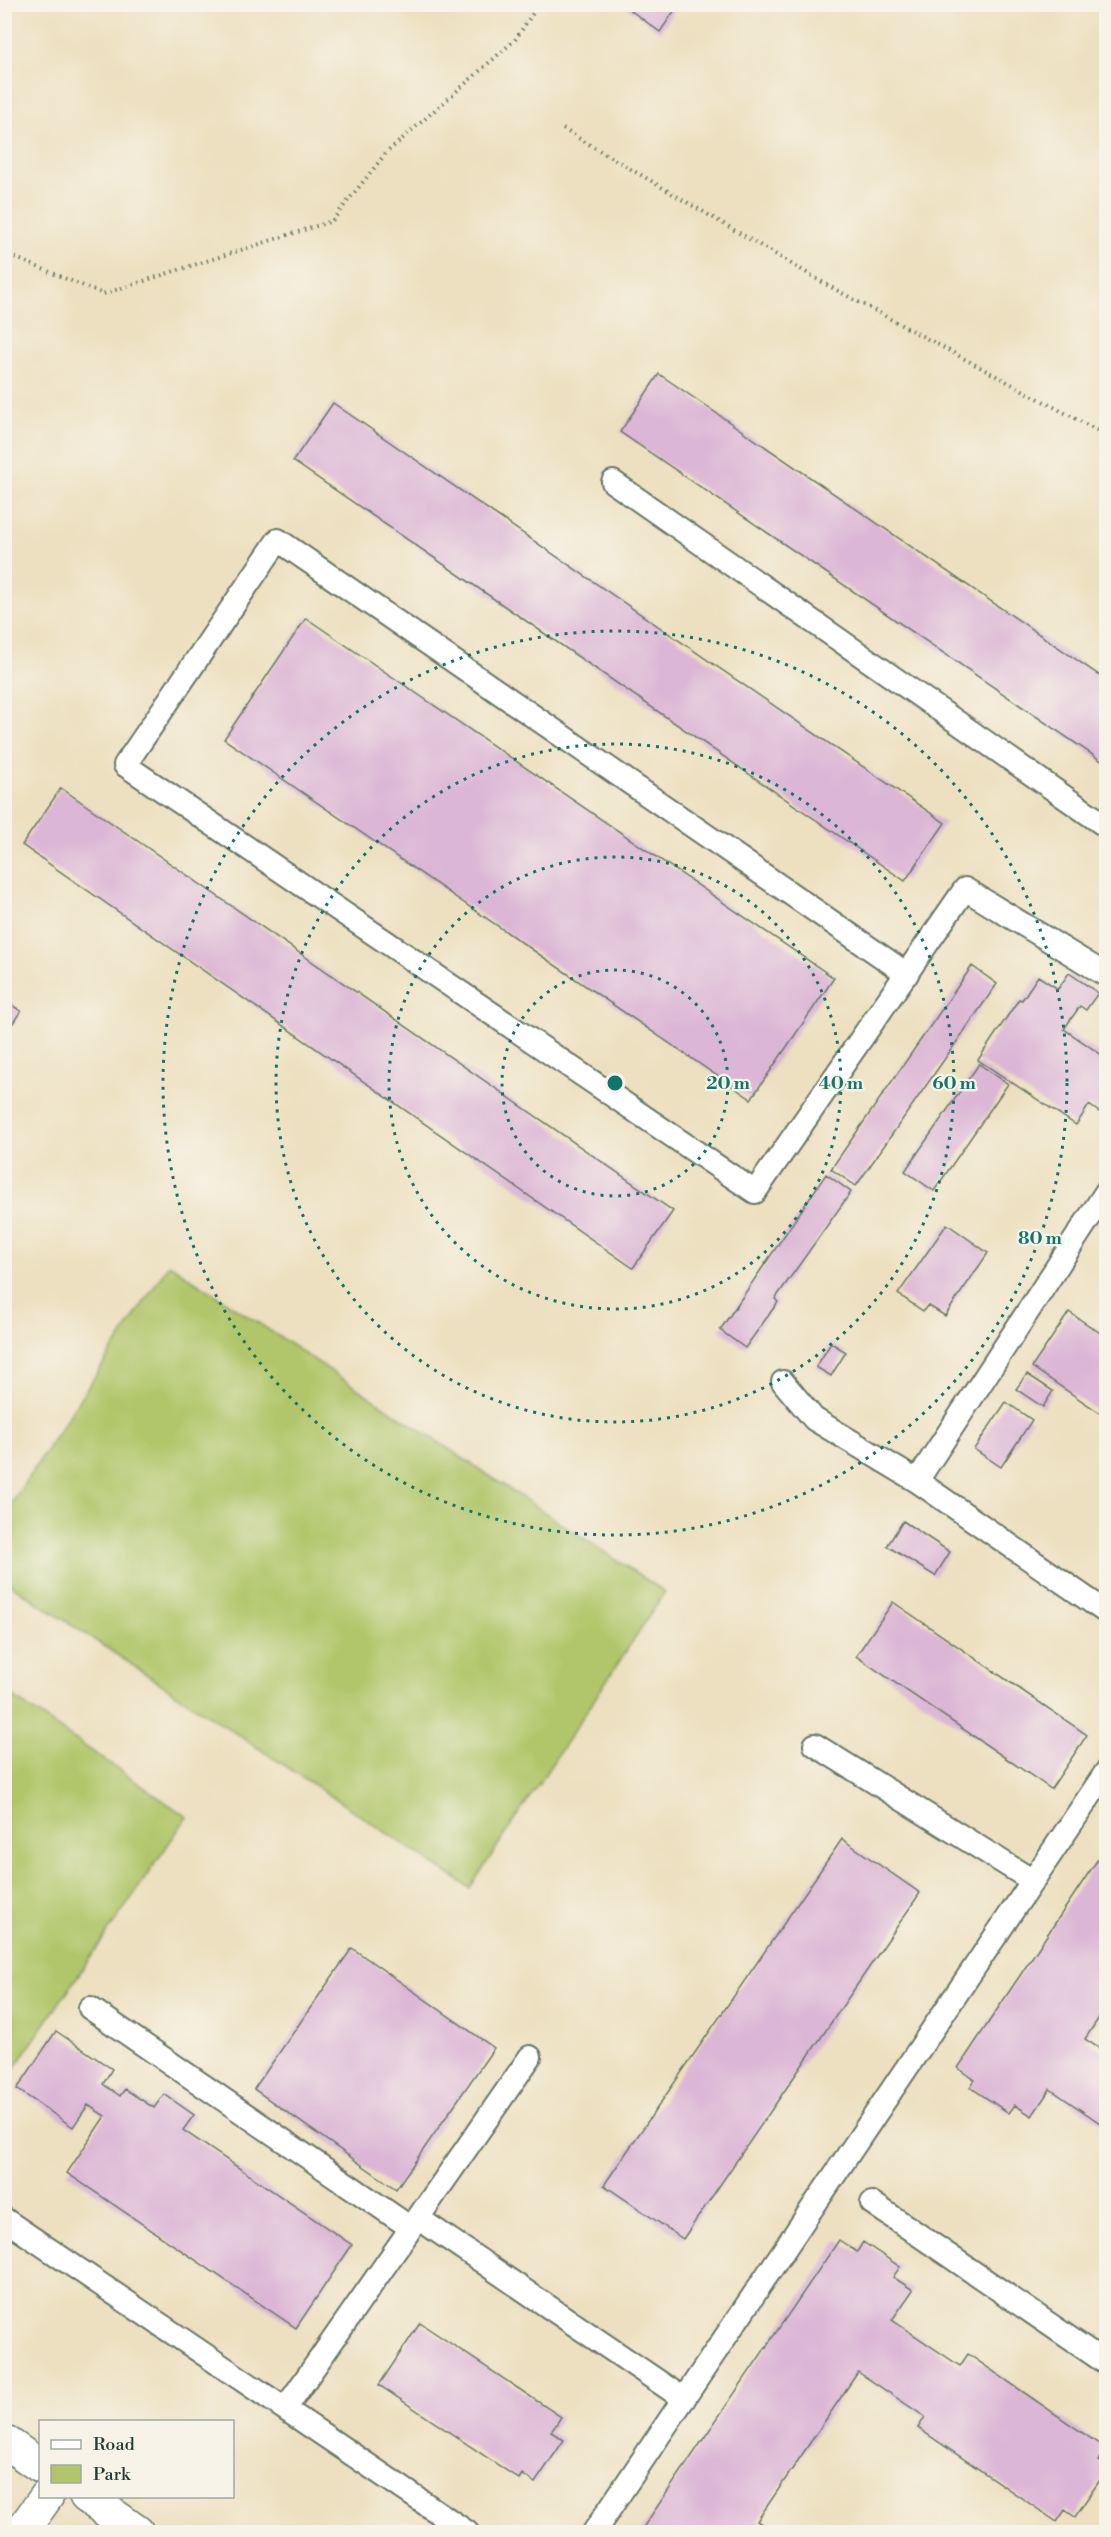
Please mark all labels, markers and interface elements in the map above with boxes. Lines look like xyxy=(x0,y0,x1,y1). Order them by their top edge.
text: 20 m xyxy=(706,1072,750,1095)
text: 40 m xyxy=(819,1072,864,1095)
text: 60 m xyxy=(932,1072,976,1095)
centre of rings xyxy=(605,1073,625,1093)
text: 80 m xyxy=(1018,1227,1063,1250)
legend xyxy=(39,2420,234,2498)
text: Road xyxy=(93,2433,136,2456)
text: Park xyxy=(93,2463,132,2486)

